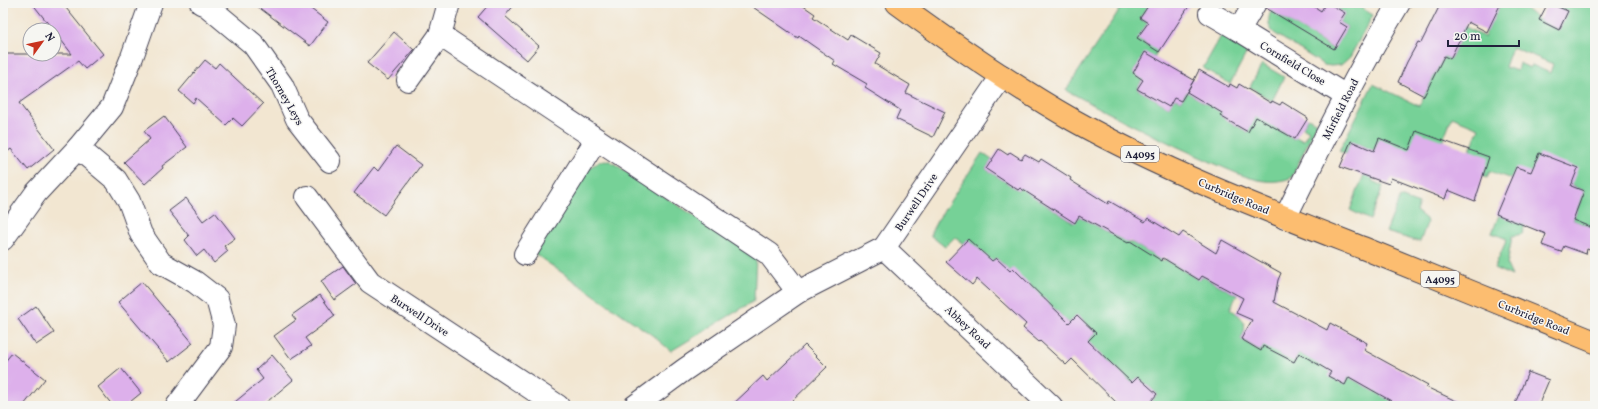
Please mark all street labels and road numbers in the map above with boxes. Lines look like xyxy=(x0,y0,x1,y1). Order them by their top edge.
street label: Cornfield Close xyxy=(1257,39,1328,90)
street label: Thorney Leys xyxy=(261,65,307,129)
street label: Mirfield Road xyxy=(1319,77,1363,143)
road number: A4095 xyxy=(1121,146,1159,162)
street label: Burwell Drive xyxy=(892,171,942,235)
street label: Curbridge Road xyxy=(1195,176,1271,219)
road number: A4095 xyxy=(1421,271,1459,287)
street label: Burwell Drive xyxy=(387,292,451,341)
street label: Curbridge Road xyxy=(1495,297,1571,340)
street label: Abbey Road xyxy=(941,303,993,353)

